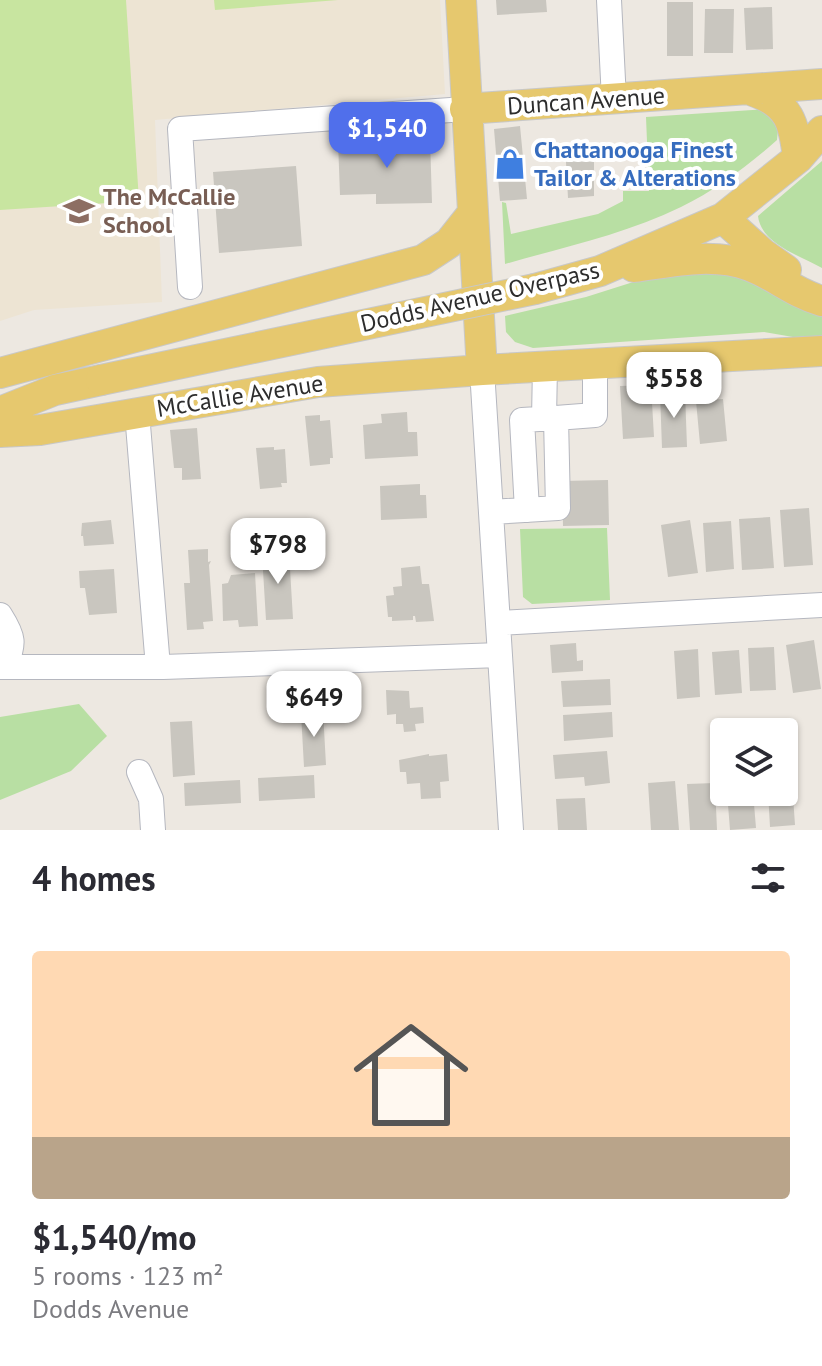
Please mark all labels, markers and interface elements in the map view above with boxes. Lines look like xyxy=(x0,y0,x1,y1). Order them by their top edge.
street label: Duncan Avenue xyxy=(506,80,666,121)
pin: $1,540 xyxy=(322,102,452,170)
text: $1,540 xyxy=(347,111,427,144)
place label: Chattanooga Finest Tailor & Alterations xyxy=(534,134,736,193)
shop icon: Chattanooga Finest Tailor & Alterations xyxy=(493,147,527,181)
place label: The McCallie School xyxy=(103,181,235,240)
school or university icon: The McCallie School xyxy=(62,194,96,228)
street label: Dodds Avenue Overpass xyxy=(357,254,602,339)
pin: $558 xyxy=(627,352,721,420)
text: $558 xyxy=(645,361,703,394)
street label: McCallie Avenue xyxy=(154,367,325,424)
pin: $798 xyxy=(231,518,325,586)
text: $798 xyxy=(249,527,307,560)
pin: $649 xyxy=(267,671,361,739)
text: $649 xyxy=(285,680,343,713)
map controls xyxy=(710,718,798,806)
button: layers xyxy=(710,718,798,806)
text: 4 homes xyxy=(32,856,156,900)
icon: filters xyxy=(746,856,790,900)
icon: home xyxy=(339,1003,483,1147)
text: $1,540/mo xyxy=(32,1215,196,1259)
text: 5 rooms · 123 m² xyxy=(32,1259,224,1292)
text: Dodds Avenue xyxy=(32,1292,189,1325)

